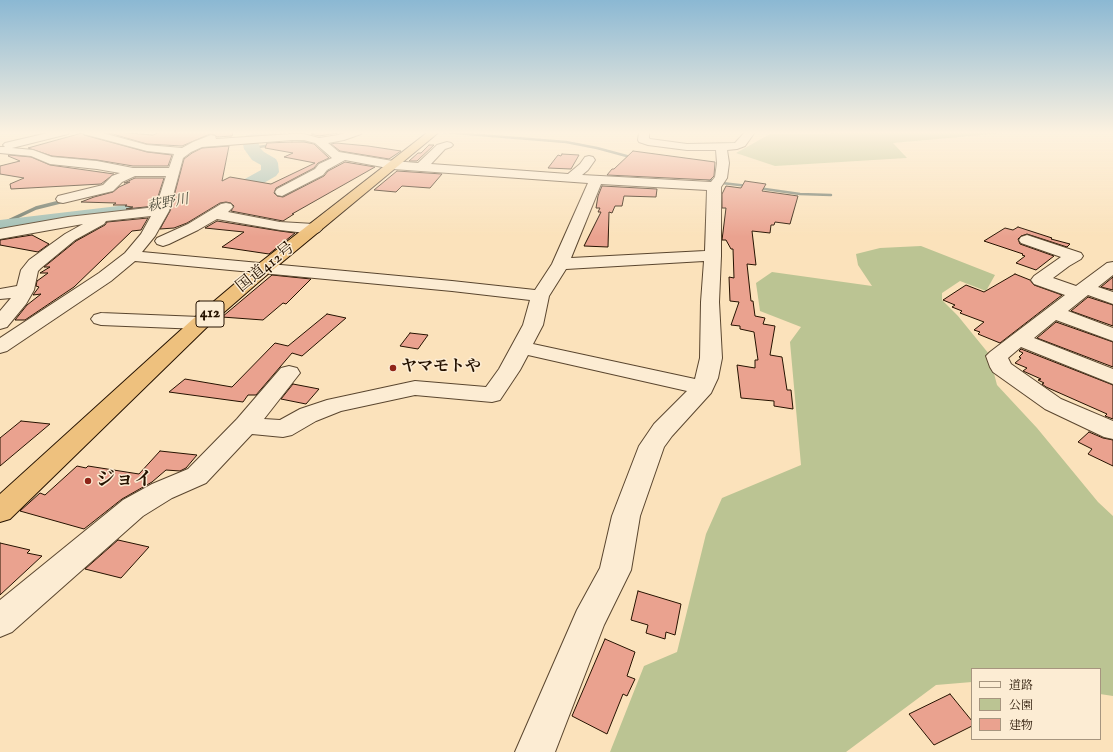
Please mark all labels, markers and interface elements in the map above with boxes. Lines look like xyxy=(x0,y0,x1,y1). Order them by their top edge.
water label: 萩野川 xyxy=(146,192,190,216)
street label: 国道412号 xyxy=(233,239,299,297)
road number: 412 xyxy=(196,301,224,327)
place label: ヤマモトや xyxy=(401,358,481,378)
marker: ヤマモトや xyxy=(388,363,398,373)
place label: ジョイ xyxy=(96,470,153,492)
marker: ジョイ xyxy=(83,476,93,486)
legend xyxy=(971,668,1101,740)
text: 道路 xyxy=(1009,678,1033,693)
text: 公園 xyxy=(1009,698,1033,713)
text: 建物 xyxy=(1009,718,1033,733)

